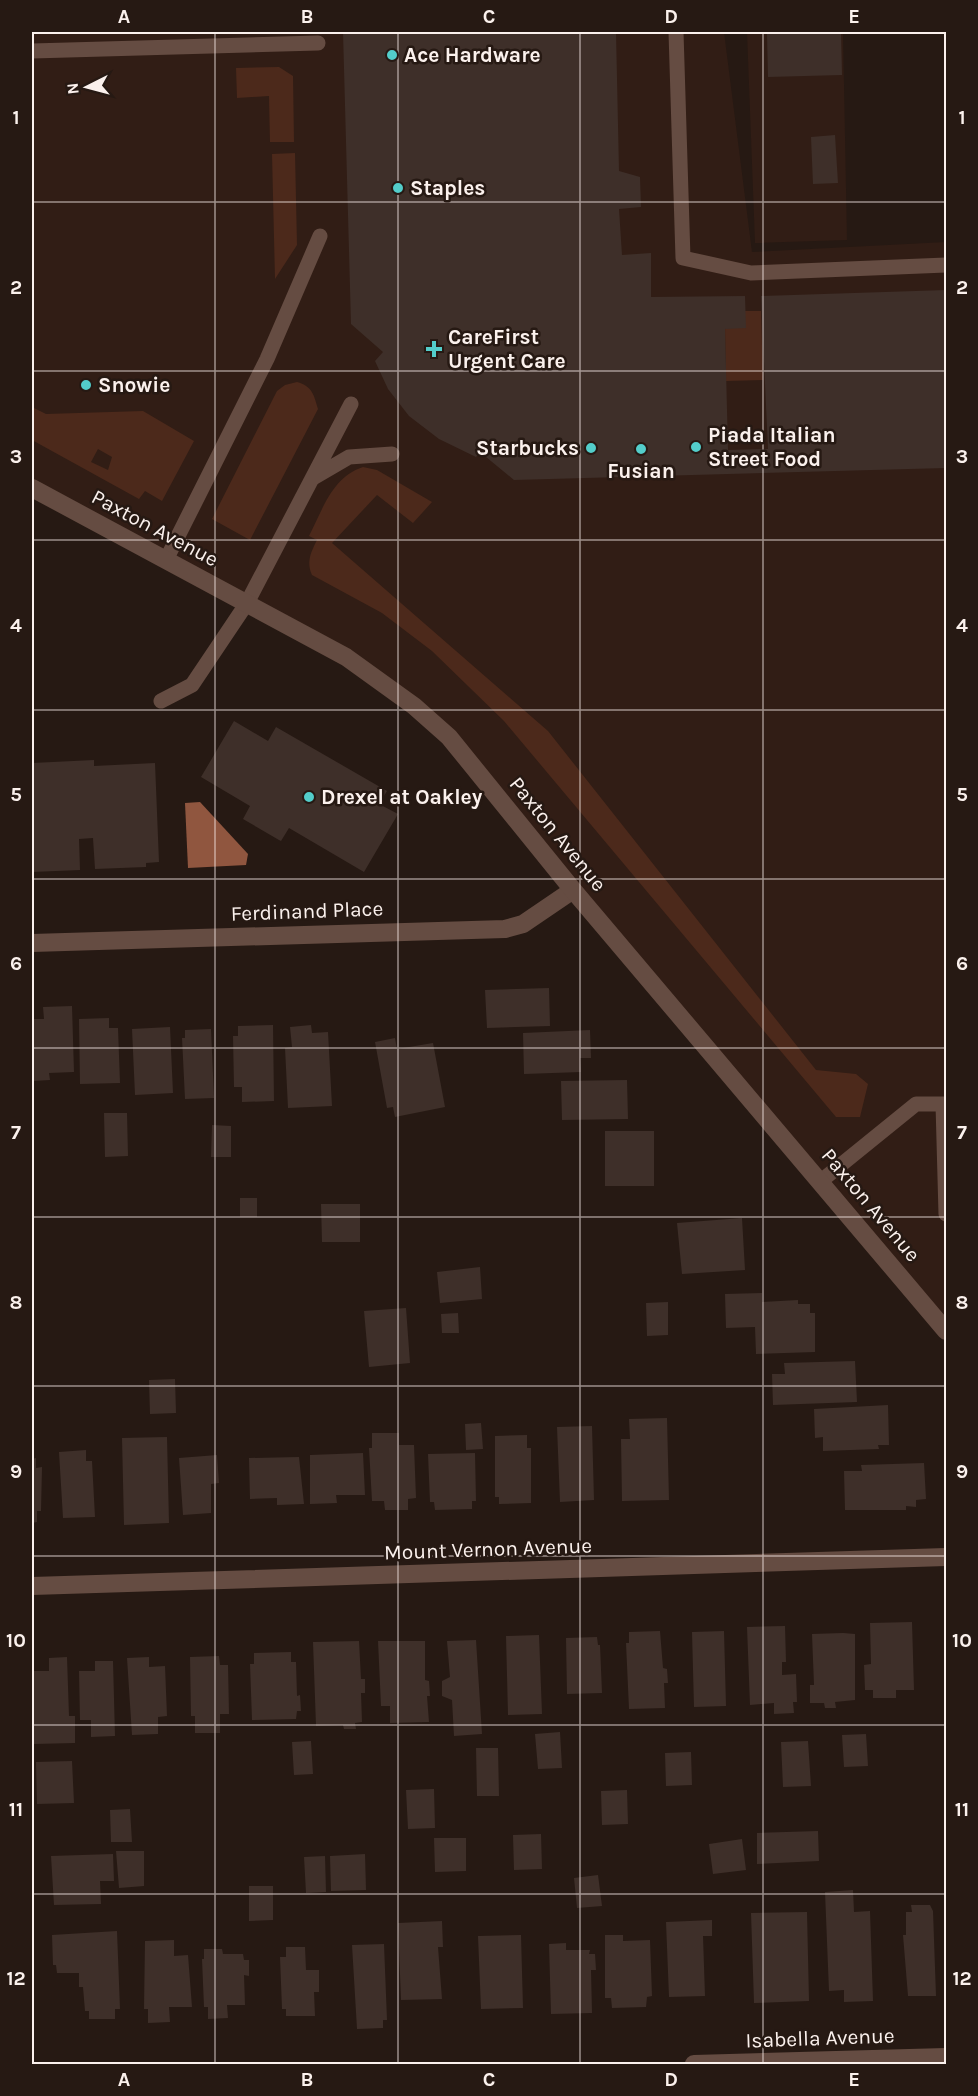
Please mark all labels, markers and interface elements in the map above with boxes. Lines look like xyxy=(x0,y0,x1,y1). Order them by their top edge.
text: A xyxy=(118,5,131,28)
text: B xyxy=(301,5,313,28)
text: C xyxy=(483,5,495,28)
text: D xyxy=(664,5,678,28)
text: E xyxy=(848,5,860,28)
place label: Ace Hardware xyxy=(404,43,541,67)
marker: Ace Hardware xyxy=(385,48,399,62)
north arrow xyxy=(57,57,117,117)
text: N xyxy=(63,82,83,95)
text: 1 xyxy=(12,106,20,129)
text: 1 xyxy=(958,106,966,129)
place label: Staples xyxy=(410,176,485,200)
marker: Staples xyxy=(391,181,405,195)
text: 2 xyxy=(10,276,22,299)
text: 2 xyxy=(956,276,968,299)
place label: CareFirst Urgent Care xyxy=(448,325,566,373)
marker: CareFirst Urgent Care xyxy=(425,340,443,358)
place label: Snowie xyxy=(98,373,170,397)
marker: Snowie xyxy=(79,378,93,392)
place label: Piada Italian Street Food xyxy=(708,423,835,471)
place label: Starbucks xyxy=(476,436,579,460)
marker: Piada Italian Street Food xyxy=(689,440,703,454)
marker: Starbucks xyxy=(584,441,598,455)
marker: Fusian xyxy=(634,442,648,456)
text: 3 xyxy=(10,445,22,468)
text: 3 xyxy=(956,445,968,468)
place label: Fusian xyxy=(607,459,675,483)
street label: Paxton Avenue xyxy=(88,485,222,571)
text: 4 xyxy=(10,614,22,637)
text: 4 xyxy=(956,614,968,637)
street label: Paxton Avenue xyxy=(505,772,611,896)
text: 5 xyxy=(10,783,22,806)
text: 5 xyxy=(956,783,968,806)
place label: Drexel at Oakley xyxy=(321,785,483,809)
marker: Drexel at Oakley xyxy=(302,790,316,804)
street label: Ferdinand Place xyxy=(230,896,384,926)
text: 6 xyxy=(10,952,22,975)
text: 6 xyxy=(956,952,968,975)
text: 7 xyxy=(11,1121,21,1144)
text: 7 xyxy=(957,1121,967,1144)
street label: Paxton Avenue xyxy=(817,1144,925,1266)
text: 8 xyxy=(10,1291,22,1314)
text: 8 xyxy=(956,1291,968,1314)
text: 9 xyxy=(10,1460,22,1483)
text: 9 xyxy=(956,1460,968,1483)
street label: Mount Vernon Avenue xyxy=(384,1533,592,1565)
text: 10 xyxy=(6,1629,26,1652)
text: 10 xyxy=(952,1629,972,1652)
text: 11 xyxy=(9,1798,23,1821)
text: 11 xyxy=(955,1798,969,1821)
text: 12 xyxy=(6,1967,26,1990)
text: 12 xyxy=(952,1967,972,1990)
street label: Isabella Avenue xyxy=(745,2023,895,2053)
text: A xyxy=(118,2068,131,2091)
text: B xyxy=(301,2068,313,2091)
text: C xyxy=(483,2068,495,2091)
text: D xyxy=(664,2068,678,2091)
text: E xyxy=(848,2068,860,2091)

